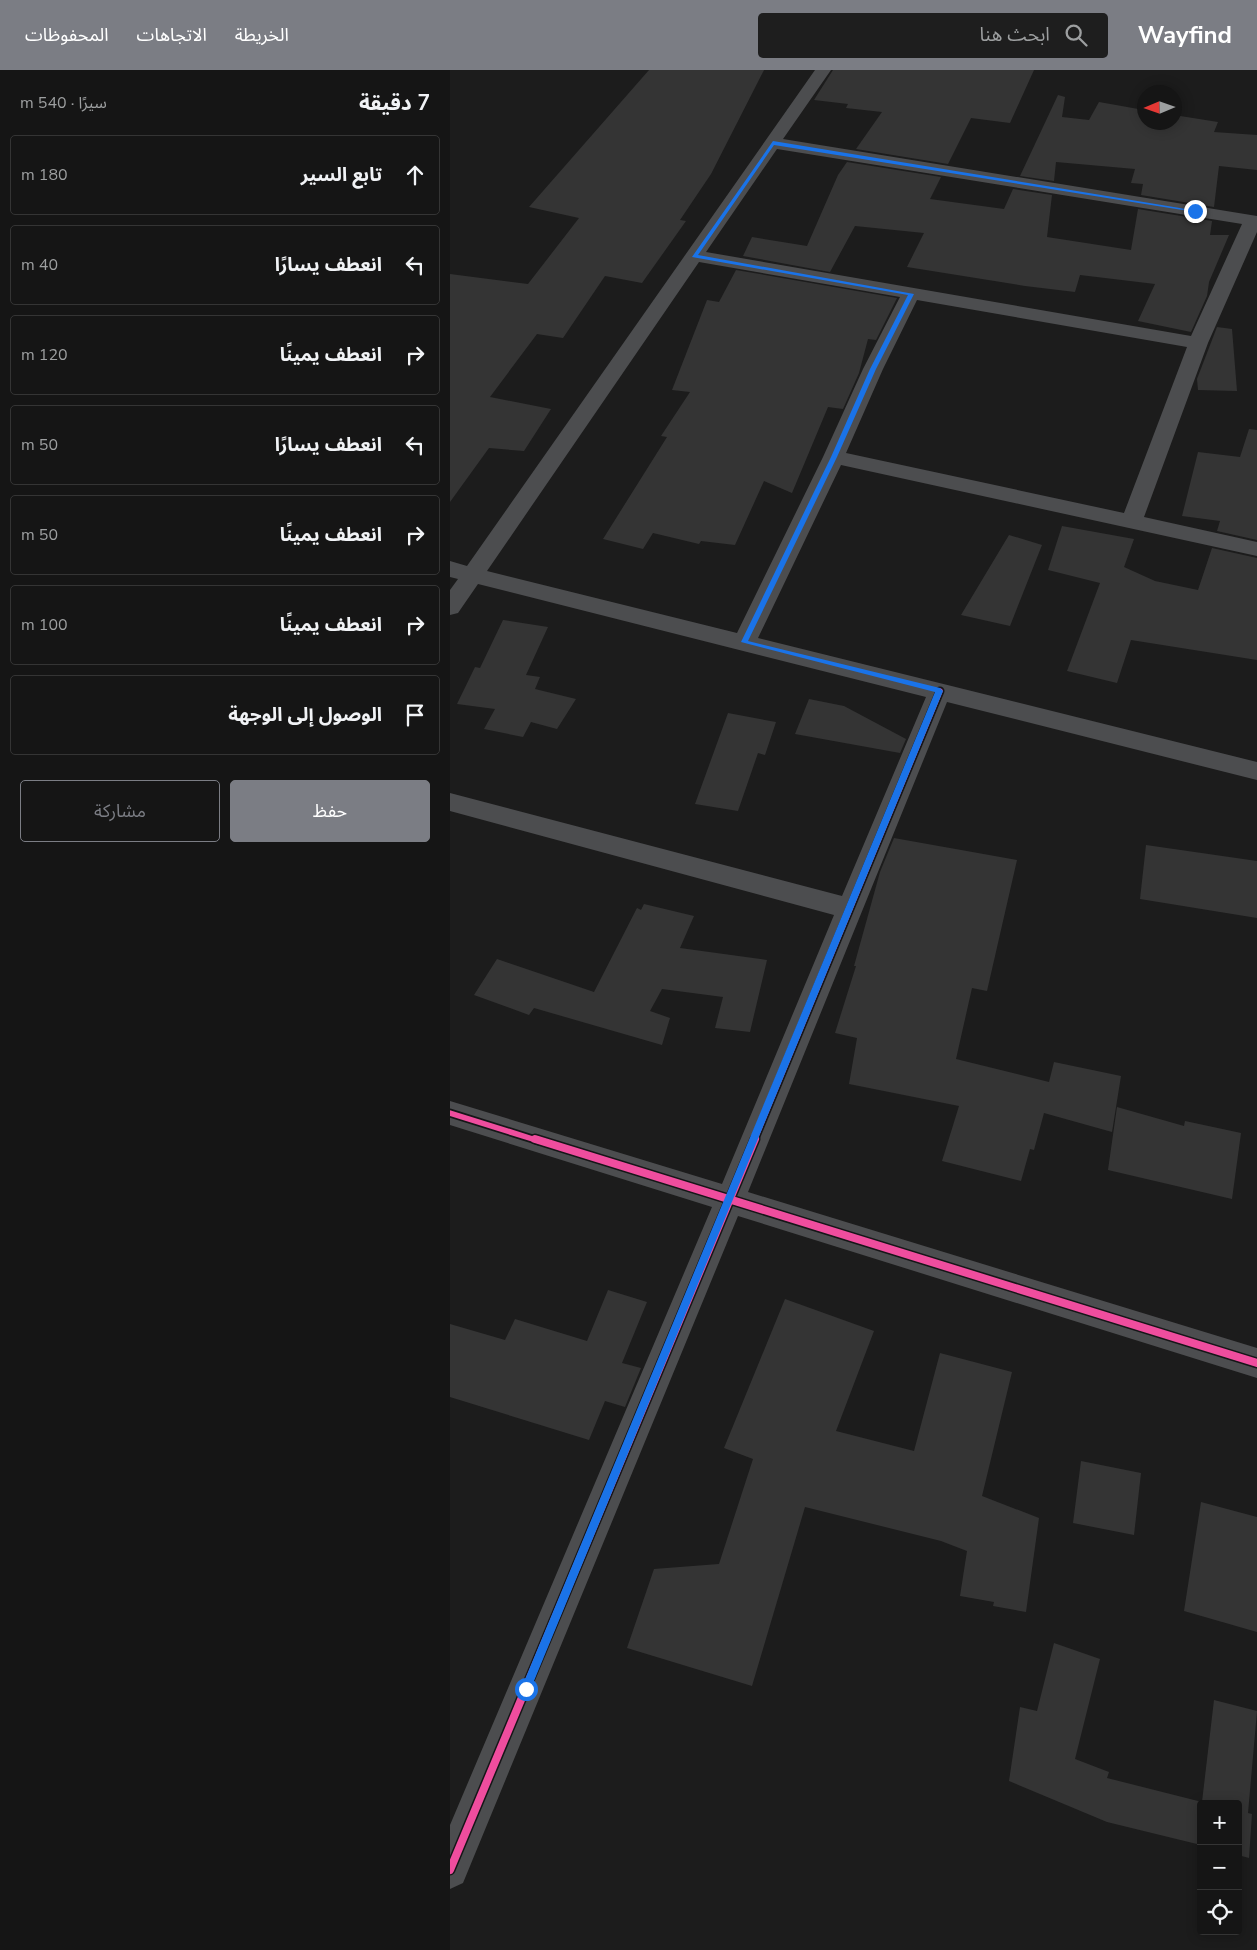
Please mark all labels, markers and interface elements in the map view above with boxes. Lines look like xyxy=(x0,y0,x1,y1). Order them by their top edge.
search box xyxy=(758,13,1108,58)
text: Wayfind xyxy=(1138,19,1232,51)
icon: search xyxy=(1062,21,1090,49)
text: ابحث هنا xyxy=(979,22,1050,48)
text: المحفوظات xyxy=(25,23,109,47)
text: الاتجاهات xyxy=(137,23,207,47)
text: الخريطة xyxy=(235,23,289,47)
north arrow xyxy=(1137,85,1182,130)
text: 7 دقيقة xyxy=(359,89,430,117)
text: سيرًا · 540 m xyxy=(20,92,107,114)
icon: ahead xyxy=(401,161,429,189)
text: تابع السير xyxy=(301,162,382,188)
text: 180 m xyxy=(21,164,68,186)
route end xyxy=(1184,200,1207,223)
icon: left xyxy=(401,251,429,279)
text: انعطف يسارًا xyxy=(275,252,382,278)
text: 40 m xyxy=(21,254,58,276)
icon: right xyxy=(401,341,429,369)
text: انعطف يمينًا xyxy=(280,342,382,368)
text: 120 m xyxy=(21,344,68,366)
icon: left xyxy=(401,431,429,459)
text: انعطف يسارًا xyxy=(275,432,382,458)
text: 50 m xyxy=(21,434,58,456)
icon: right xyxy=(401,521,429,549)
text: انعطف يمينًا xyxy=(280,522,382,548)
text: 50 m xyxy=(21,524,58,546)
icon: right xyxy=(401,611,429,639)
text: انعطف يمينًا xyxy=(280,612,382,638)
text: 100 m xyxy=(21,614,68,636)
icon: arrive xyxy=(401,701,429,729)
text: الوصول إلى الوجهة xyxy=(228,702,382,728)
button: مشاركة xyxy=(20,780,220,842)
button: حفظ xyxy=(230,780,430,842)
route start xyxy=(515,1678,538,1701)
map controls xyxy=(1197,1800,1242,1935)
button: + xyxy=(1197,1800,1242,1845)
button: − xyxy=(1197,1845,1242,1890)
button: locate xyxy=(1197,1890,1242,1935)

